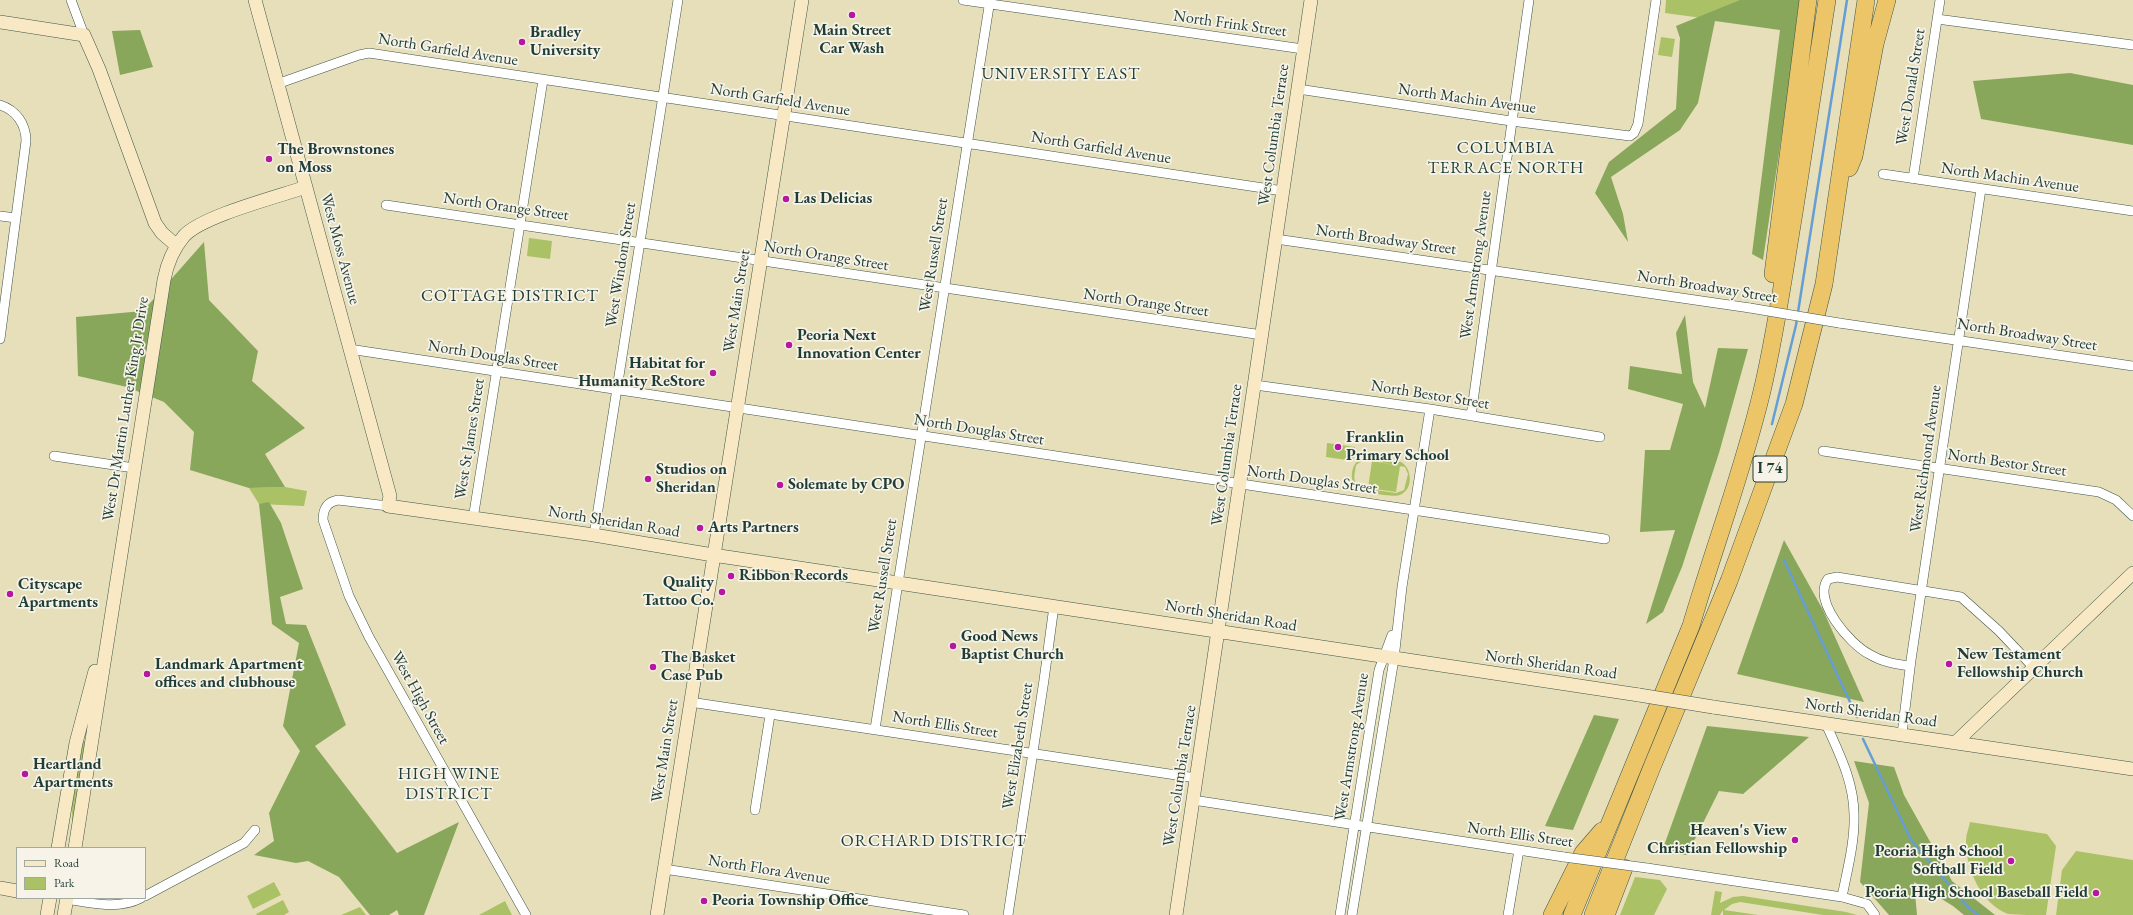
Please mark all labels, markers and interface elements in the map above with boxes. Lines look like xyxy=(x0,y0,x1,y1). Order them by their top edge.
street label: North Frink Street xyxy=(1172,7,1288,41)
marker: Main Street Car Wash xyxy=(847,10,857,20)
place label: Main Street Car Wash xyxy=(813,21,891,59)
place label: Bradley University xyxy=(530,23,600,61)
street label: West Donald Street xyxy=(1892,27,1930,147)
street label: North Garfield Avenue xyxy=(377,29,519,71)
marker: Bradley University xyxy=(517,37,527,47)
street label: West Columbia Terrace xyxy=(1255,63,1293,207)
district label: UNIVERSITY EAST xyxy=(982,64,1140,84)
street label: North Garfield Avenue xyxy=(709,79,851,121)
street label: North Machin Avenue xyxy=(1397,80,1537,118)
street label: North Garfield Avenue xyxy=(1030,127,1172,169)
district label: COLUMBIA TERRACE NORTH xyxy=(1427,138,1585,178)
place label: The Brownstones on Moss xyxy=(277,140,394,178)
marker: The Brownstones on Moss xyxy=(264,154,274,164)
street label: North Machin Avenue xyxy=(1940,159,2080,197)
street label: North Orange Street xyxy=(442,189,570,225)
place label: Las Delicias xyxy=(794,189,872,209)
street label: West Armstrong Avenue xyxy=(1456,190,1496,340)
street label: West Moss Avenue xyxy=(316,191,364,307)
marker: Las Delicias xyxy=(781,194,791,204)
street label: West Russell Street xyxy=(916,197,952,313)
street label: West Windom Street xyxy=(602,201,640,329)
street label: North Broadway Street xyxy=(1315,221,1457,259)
street label: North Orange Street xyxy=(762,237,890,275)
street label: West Main Street xyxy=(719,248,755,354)
street label: North Broadway Street xyxy=(1636,266,1778,308)
street label: North Orange Street xyxy=(1082,285,1210,321)
district label: COTTAGE DISTRICT xyxy=(421,286,599,306)
street label: West Dr Martin Luther King Jr Drive xyxy=(99,295,153,523)
street label: North Broadway Street xyxy=(1956,314,2098,356)
place label: Peoria Next Innovation Center xyxy=(797,326,921,364)
street label: North Douglas Street xyxy=(427,336,559,376)
marker: Peoria Next Innovation Center xyxy=(784,340,794,350)
place label: Habitat for Humanity ReStore xyxy=(579,354,705,392)
marker: Habitat for Humanity ReStore xyxy=(708,368,718,378)
street label: North Bestor Street xyxy=(1369,376,1491,414)
street label: West St James Street xyxy=(451,377,489,501)
street label: West Columbia Terrace xyxy=(1208,383,1246,527)
street label: West Richmond Avenue xyxy=(1906,384,1946,534)
street label: North Douglas Street xyxy=(913,410,1045,450)
place label: Franklin Primary School xyxy=(1346,428,1449,466)
marker: Franklin Primary School xyxy=(1333,442,1343,452)
street label: North Bestor Street xyxy=(1946,445,2068,481)
road number: I 74 xyxy=(1753,456,1787,482)
place label: Studios on Sheridan xyxy=(656,460,727,498)
street label: North Douglas Street xyxy=(1246,461,1378,499)
marker: Studios on Sheridan xyxy=(643,474,653,484)
place label: Solemate by CPO xyxy=(788,475,904,495)
marker: Solemate by CPO xyxy=(775,480,785,490)
street label: North Sheridan Road xyxy=(547,502,681,542)
place label: Arts Partners xyxy=(708,518,799,538)
street label: West Russell Street xyxy=(865,518,901,634)
marker: Arts Partners xyxy=(695,523,705,533)
place label: Ribbon Records xyxy=(739,566,848,586)
marker: Ribbon Records xyxy=(726,571,736,581)
place label: Quality Tattoo Co. xyxy=(643,573,714,611)
place label: Cityscape Apartments xyxy=(18,575,98,613)
marker: Quality Tattoo Co. xyxy=(717,587,727,597)
marker: Cityscape Apartments xyxy=(5,589,15,599)
street label: North Sheridan Road xyxy=(1164,596,1298,636)
place label: Good News Baptist Church xyxy=(961,627,1064,665)
marker: Good News Baptist Church xyxy=(948,641,958,651)
place label: New Testament Fellowship Church xyxy=(1957,645,2083,683)
street label: North Sheridan Road xyxy=(1484,646,1618,684)
street label: West High Street xyxy=(387,648,453,748)
place label: The Basket Case Pub xyxy=(661,648,735,686)
place label: Landmark Apartment offices and clubhouse xyxy=(155,655,303,693)
marker: New Testament Fellowship Church xyxy=(1944,659,1954,669)
marker: The Basket Case Pub xyxy=(648,662,658,672)
marker: Landmark Apartment offices and clubhouse xyxy=(142,669,152,679)
street label: West Armstrong Avenue xyxy=(1331,672,1373,822)
street label: West Elizabeth Street xyxy=(999,681,1037,811)
street label: North Sheridan Road xyxy=(1804,694,1938,732)
street label: West Main Street xyxy=(647,698,683,804)
street label: West Columbia Terrace xyxy=(1159,704,1201,848)
street label: North Ellis Street xyxy=(891,707,999,743)
place label: Heartland Apartments xyxy=(33,755,113,793)
district label: HIGH WINE DISTRICT xyxy=(398,764,500,804)
marker: Heartland Apartments xyxy=(20,769,30,779)
street label: North Ellis Street xyxy=(1466,818,1574,852)
place label: Heaven's View Christian Fellowship xyxy=(1647,821,1787,859)
district label: ORCHARD DISTRICT xyxy=(841,831,1027,851)
marker: Heaven's View Christian Fellowship xyxy=(1790,835,1800,845)
place label: Peoria High School Softball Field xyxy=(1875,842,2003,880)
legend xyxy=(16,847,146,899)
street label: North Flora Avenue xyxy=(707,851,831,889)
text: Road xyxy=(54,855,79,871)
marker: Peoria High School Softball Field xyxy=(2006,856,2016,866)
text: Park xyxy=(54,875,74,891)
place label: Peoria High School Baseball Field xyxy=(1865,883,2088,903)
marker: Peoria High School Baseball Field xyxy=(2091,888,2101,898)
place label: Peoria Township Office xyxy=(712,891,868,911)
marker: Peoria Township Office xyxy=(699,896,709,906)

